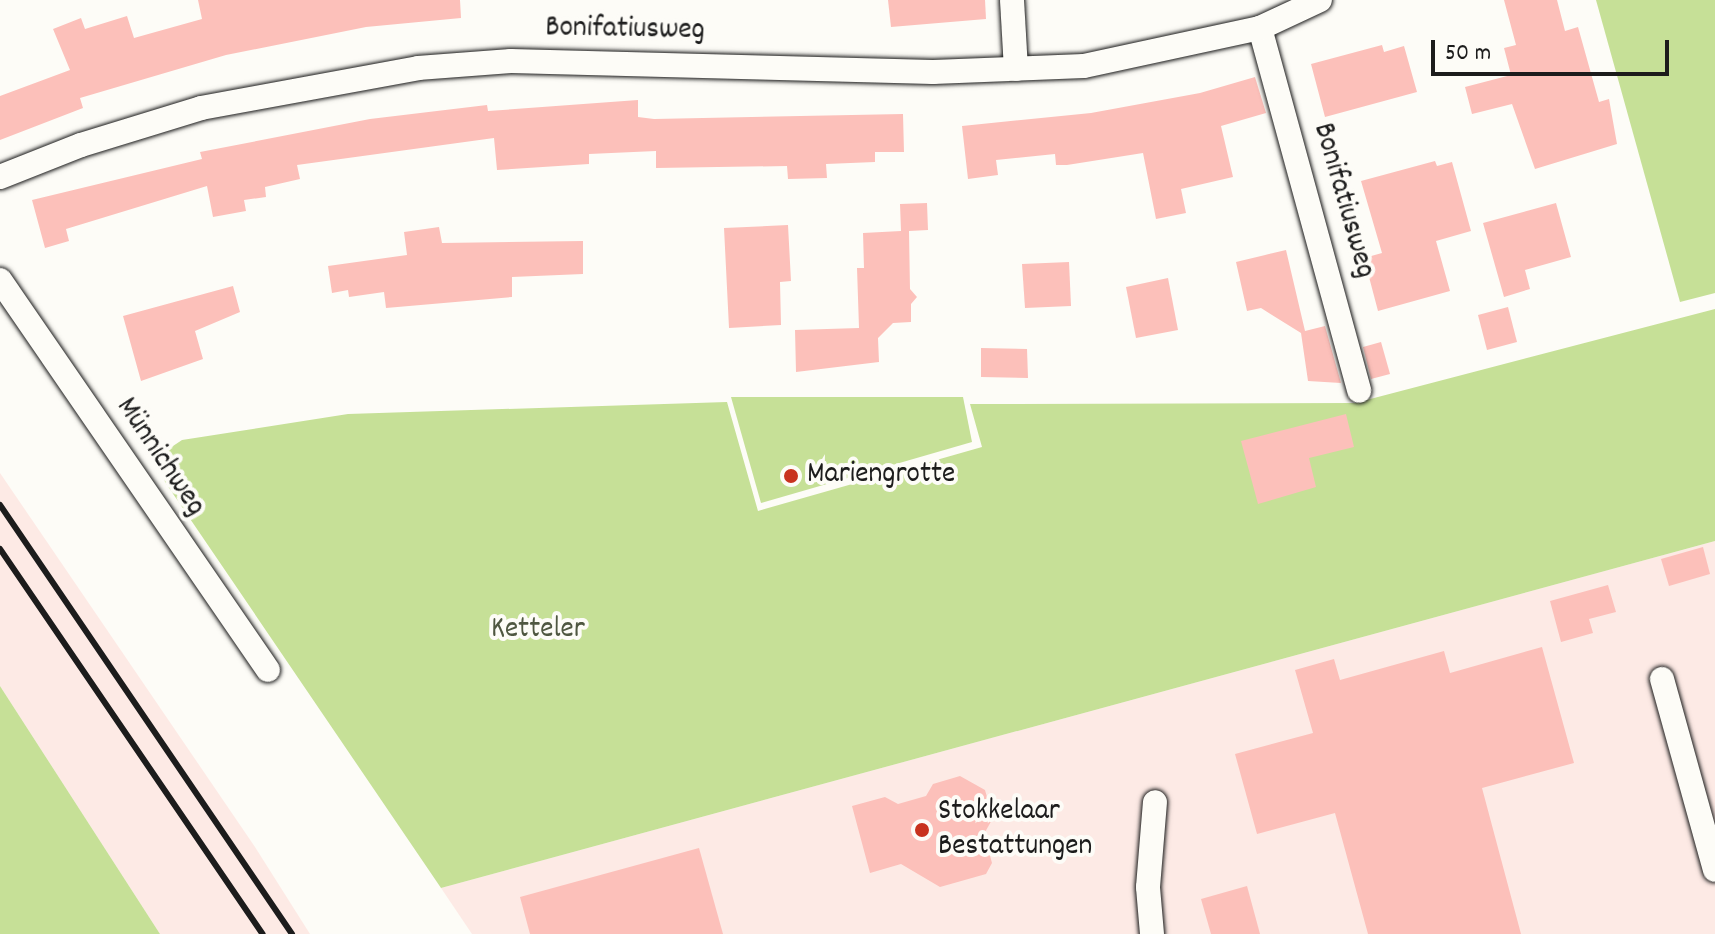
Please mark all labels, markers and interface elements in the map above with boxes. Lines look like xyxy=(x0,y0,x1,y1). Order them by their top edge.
street label: Bonifatiusweg xyxy=(545,12,705,50)
scale bar xyxy=(1435,24,1673,74)
text: 50 m xyxy=(1445,37,1491,71)
street label: Bonifatiusweg xyxy=(1303,119,1381,283)
street label: Münnichweg xyxy=(106,392,212,524)
place label: Mariengrotte xyxy=(807,458,955,494)
marker: Mariengrotte xyxy=(782,467,800,485)
park label: Ketteler xyxy=(491,613,585,649)
place label: Stokkelaar Bestattungen xyxy=(938,795,1092,866)
marker: Stokkelaar Bestattungen xyxy=(913,821,931,839)

